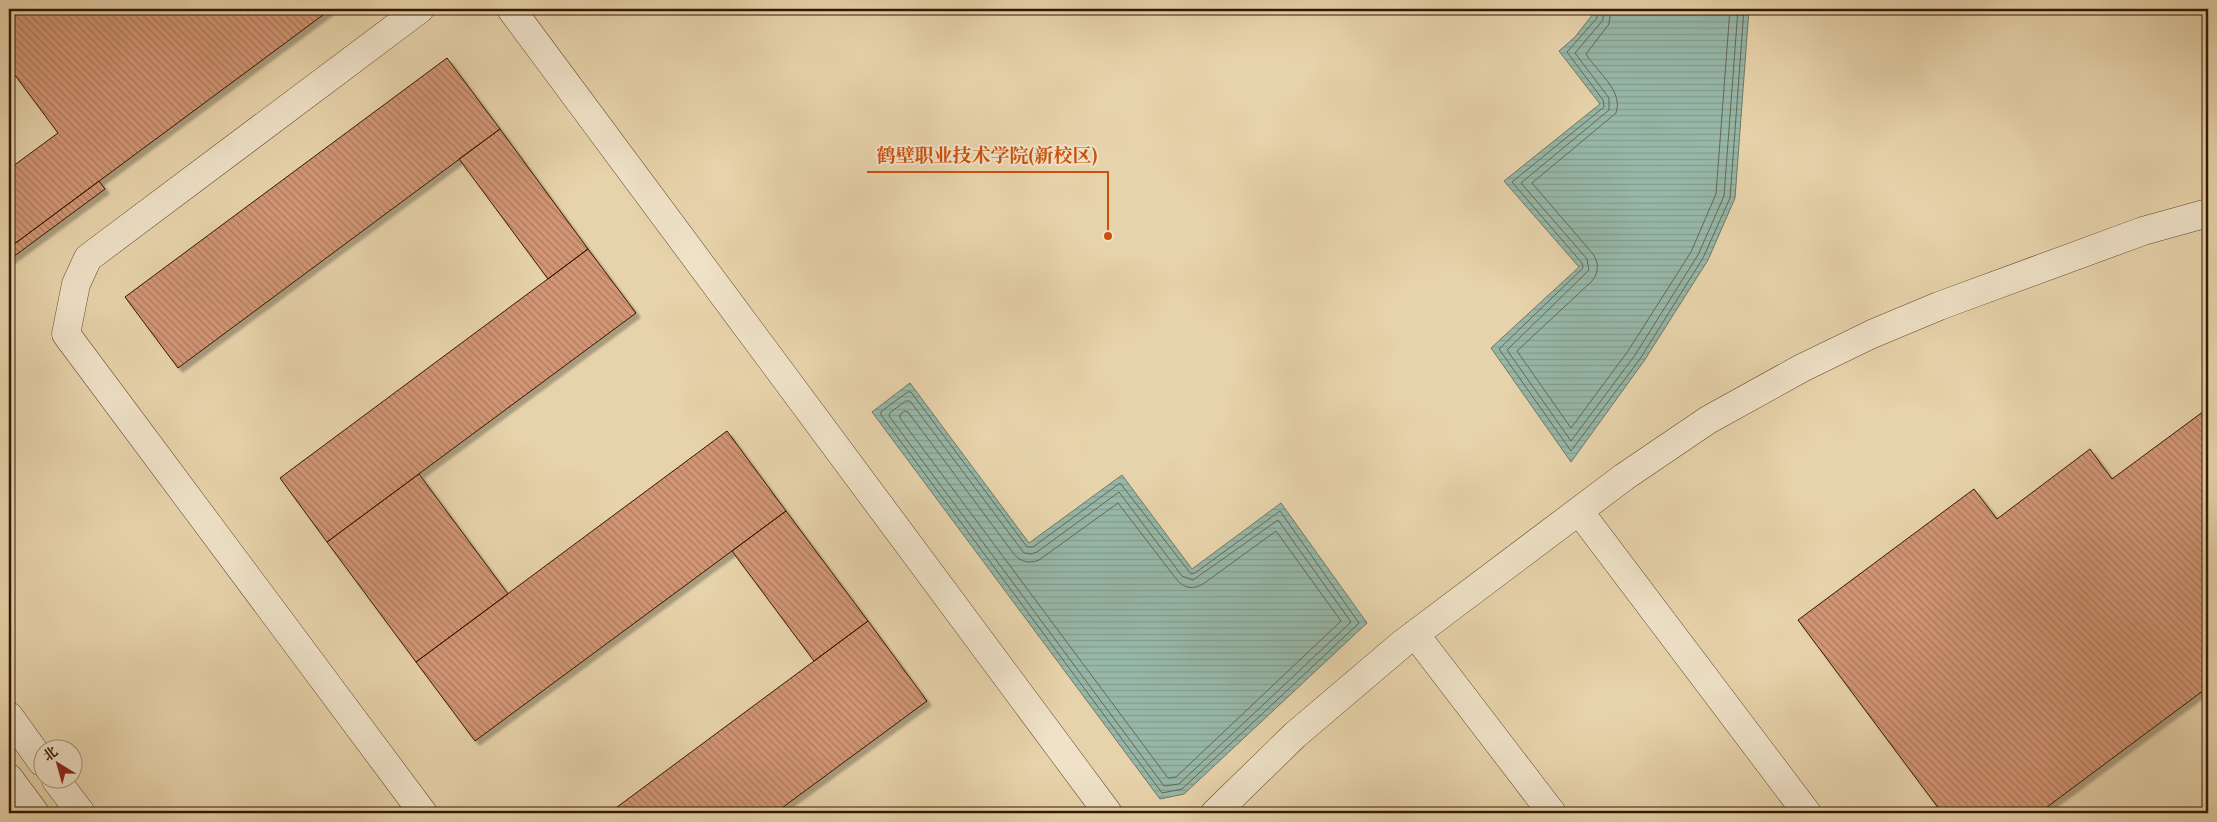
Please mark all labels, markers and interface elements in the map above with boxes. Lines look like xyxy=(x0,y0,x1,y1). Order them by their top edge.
callout: 鹤壁职业技术学院(新校区) xyxy=(867,138,1108,172)
text: 鹤壁职业技术学院(新校区) xyxy=(877,144,1097,167)
north arrow xyxy=(32,740,82,790)
text: 北 xyxy=(39,742,61,765)

